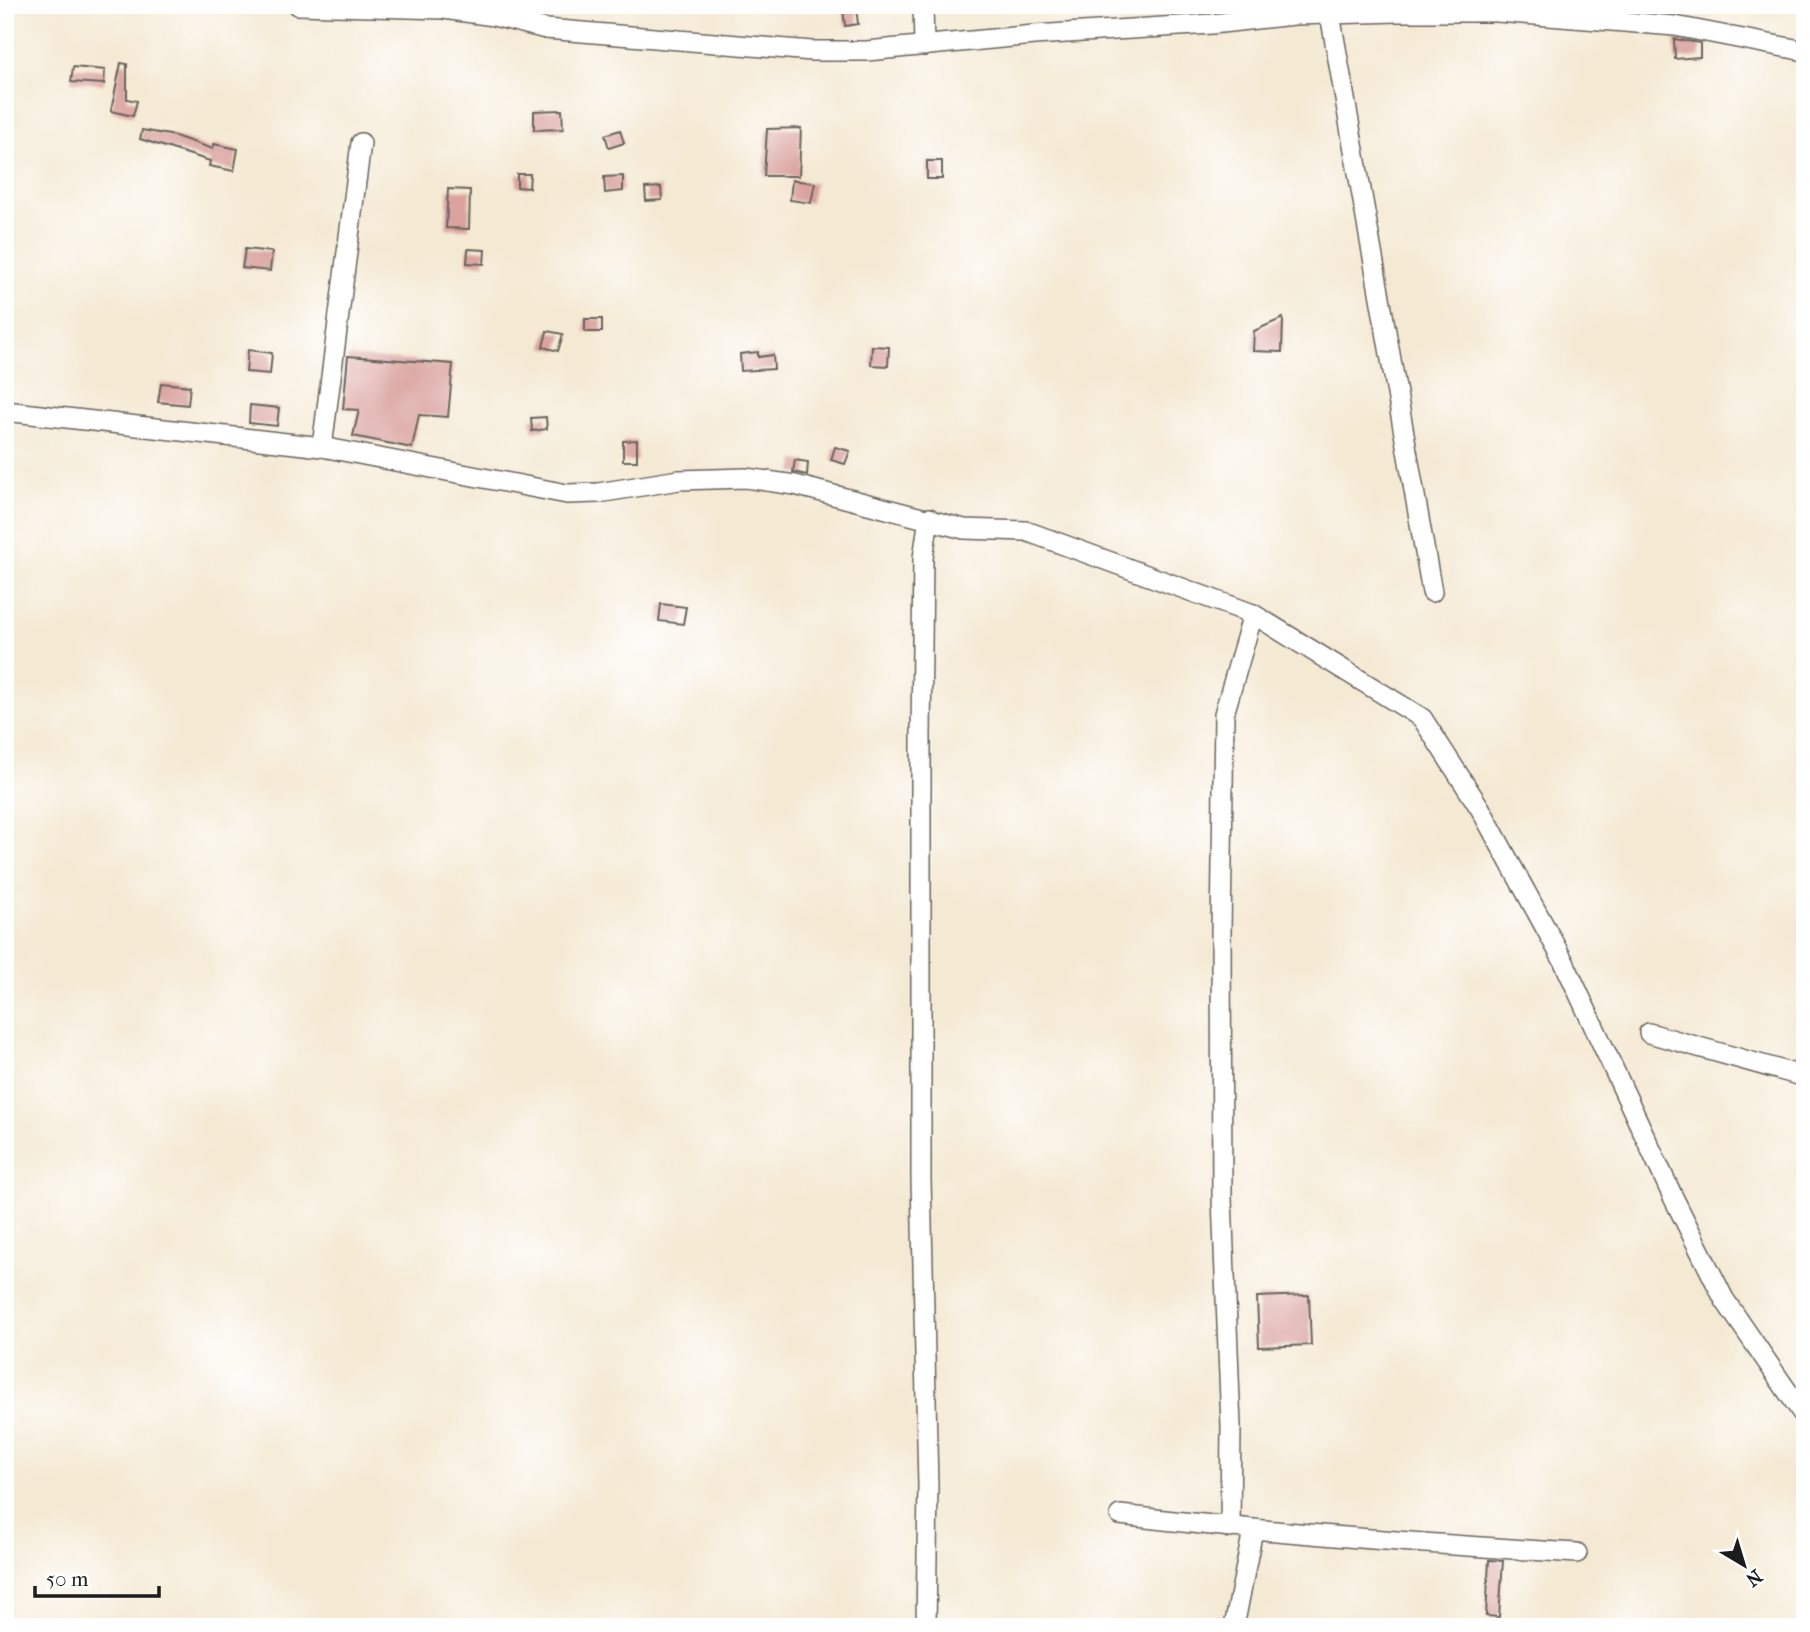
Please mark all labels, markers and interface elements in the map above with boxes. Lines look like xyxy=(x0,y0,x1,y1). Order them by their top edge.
north arrow xyxy=(1708,1530,1778,1600)
scale bar xyxy=(35,1555,159,1599)
text: N xyxy=(1741,1565,1766,1591)
text: 50 m xyxy=(46,1567,89,1591)

